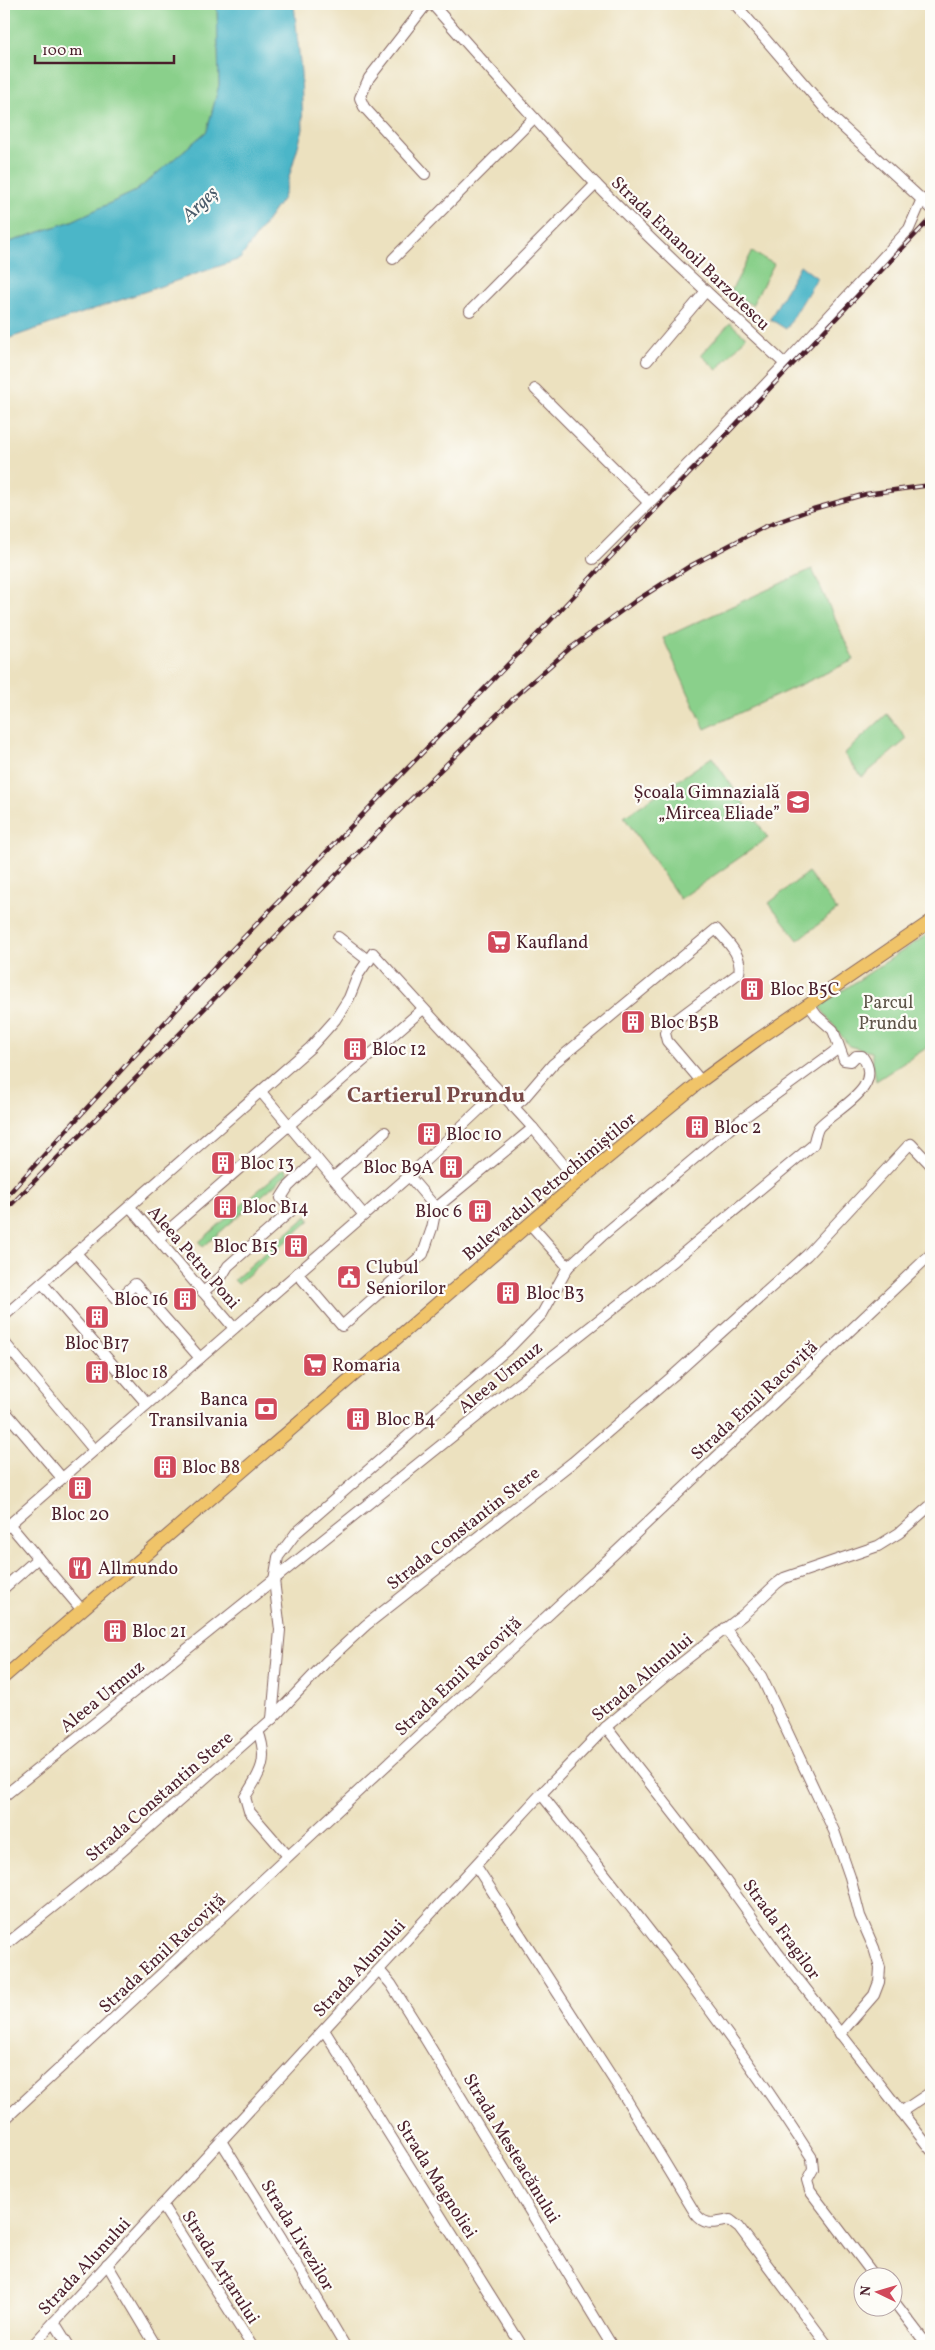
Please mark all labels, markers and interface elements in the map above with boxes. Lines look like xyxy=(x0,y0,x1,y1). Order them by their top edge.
scale bar xyxy=(35,32,174,64)
text: 100 m xyxy=(42,41,82,62)
street label: Strada Emanoil Barzotescu xyxy=(605,171,775,337)
water label: Argeș xyxy=(176,181,224,229)
place label: Școala Gimnazială „Mircea Eliade” xyxy=(634,781,780,827)
school or university icon: Școala Gimnazială „Mircea Eliade” xyxy=(785,789,811,815)
supermarket icon: Kaufland xyxy=(486,929,512,955)
place label: Kaufland xyxy=(516,931,588,956)
building icon: Bloc B5C xyxy=(739,976,765,1002)
place label: Bloc B5C xyxy=(770,978,839,1003)
park label: Parcul Prundu xyxy=(858,991,918,1037)
building icon: Bloc B5B xyxy=(620,1009,646,1035)
place label: Bloc B5B xyxy=(650,1011,719,1036)
building icon: Bloc 12 xyxy=(342,1036,368,1062)
place label: Bloc 12 xyxy=(372,1038,426,1063)
district label: Cartierul Prundu xyxy=(347,1081,525,1112)
street label: Bulevardul Petrochimiștilor xyxy=(458,1107,642,1267)
building icon: Bloc 2 xyxy=(684,1114,710,1140)
place label: Bloc 2 xyxy=(714,1116,761,1141)
building icon: Bloc 10 xyxy=(416,1121,442,1147)
place label: Bloc 10 xyxy=(446,1123,502,1148)
building icon: Bloc 13 xyxy=(210,1150,236,1176)
place label: Bloc 13 xyxy=(240,1152,294,1177)
building icon: Bloc B9A xyxy=(438,1154,464,1180)
place label: Bloc B9A xyxy=(363,1156,434,1181)
building icon: Bloc B14 xyxy=(212,1194,238,1220)
place label: Bloc B14 xyxy=(242,1196,309,1221)
building icon: Bloc 6 xyxy=(467,1198,493,1224)
place label: Bloc 6 xyxy=(415,1200,462,1225)
street label: Aleea Petru Poni xyxy=(141,1201,245,1315)
building icon: Bloc B15 xyxy=(283,1233,309,1259)
place label: Bloc B15 xyxy=(213,1235,278,1260)
place label: Clubul Seniorilor xyxy=(366,1256,446,1302)
public building icon: Clubul Seniorilor xyxy=(336,1264,362,1290)
building icon: Bloc B3 xyxy=(495,1280,521,1306)
place label: Bloc B3 xyxy=(526,1282,584,1307)
building icon: Bloc 16 xyxy=(172,1286,198,1312)
place label: Bloc 16 xyxy=(114,1288,168,1313)
building icon: Bloc B17 xyxy=(84,1304,110,1330)
place label: Bloc B17 xyxy=(65,1332,129,1357)
street label: Strada Emil Racoviță xyxy=(686,1335,824,1467)
street label: Aleea Urmuz xyxy=(453,1336,549,1420)
supermarket icon: Romaria xyxy=(302,1352,328,1378)
place label: Romaria xyxy=(332,1354,400,1379)
building icon: Bloc 18 xyxy=(84,1359,110,1385)
place label: Bloc 18 xyxy=(114,1361,168,1386)
place label: Banca Transilvania xyxy=(149,1388,248,1434)
bank icon: Banca Transilvania xyxy=(253,1396,279,1422)
building icon: Bloc B4 xyxy=(345,1406,371,1432)
place label: Bloc B4 xyxy=(376,1408,436,1433)
building icon: Bloc B8 xyxy=(152,1454,178,1480)
place label: Bloc B8 xyxy=(182,1456,240,1481)
street label: Strada Constantin Stere xyxy=(382,1461,546,1597)
building icon: Bloc 20 xyxy=(67,1475,93,1501)
place label: Bloc 20 xyxy=(51,1503,109,1528)
restaurant icon: Allmundo xyxy=(67,1555,93,1581)
place label: Allmundo xyxy=(98,1557,178,1582)
street label: Strada Emil Racoviță xyxy=(390,1611,528,1743)
building icon: Bloc 21 xyxy=(102,1618,128,1644)
place label: Bloc 21 xyxy=(132,1620,186,1645)
street label: Strada Alunului xyxy=(587,1628,699,1728)
street label: Aleea Urmuz xyxy=(55,1655,151,1739)
street label: Strada Constantin Stere xyxy=(81,1726,239,1868)
street label: Strada Fragilor xyxy=(736,1875,826,1986)
street label: Strada Emil Racoviță xyxy=(94,1888,232,2020)
street label: Strada Alunului xyxy=(308,1915,412,2023)
street label: Strada Mesteacănului xyxy=(456,2069,565,2228)
street label: Strada Magnoliei xyxy=(389,2116,482,2244)
street label: Strada Livezilor xyxy=(254,2175,340,2297)
street label: Strada Arțarului xyxy=(175,2206,265,2329)
street label: Strada Alunului xyxy=(33,2213,137,2321)
north arrow xyxy=(852,2268,902,2318)
text: N xyxy=(857,2285,876,2297)

